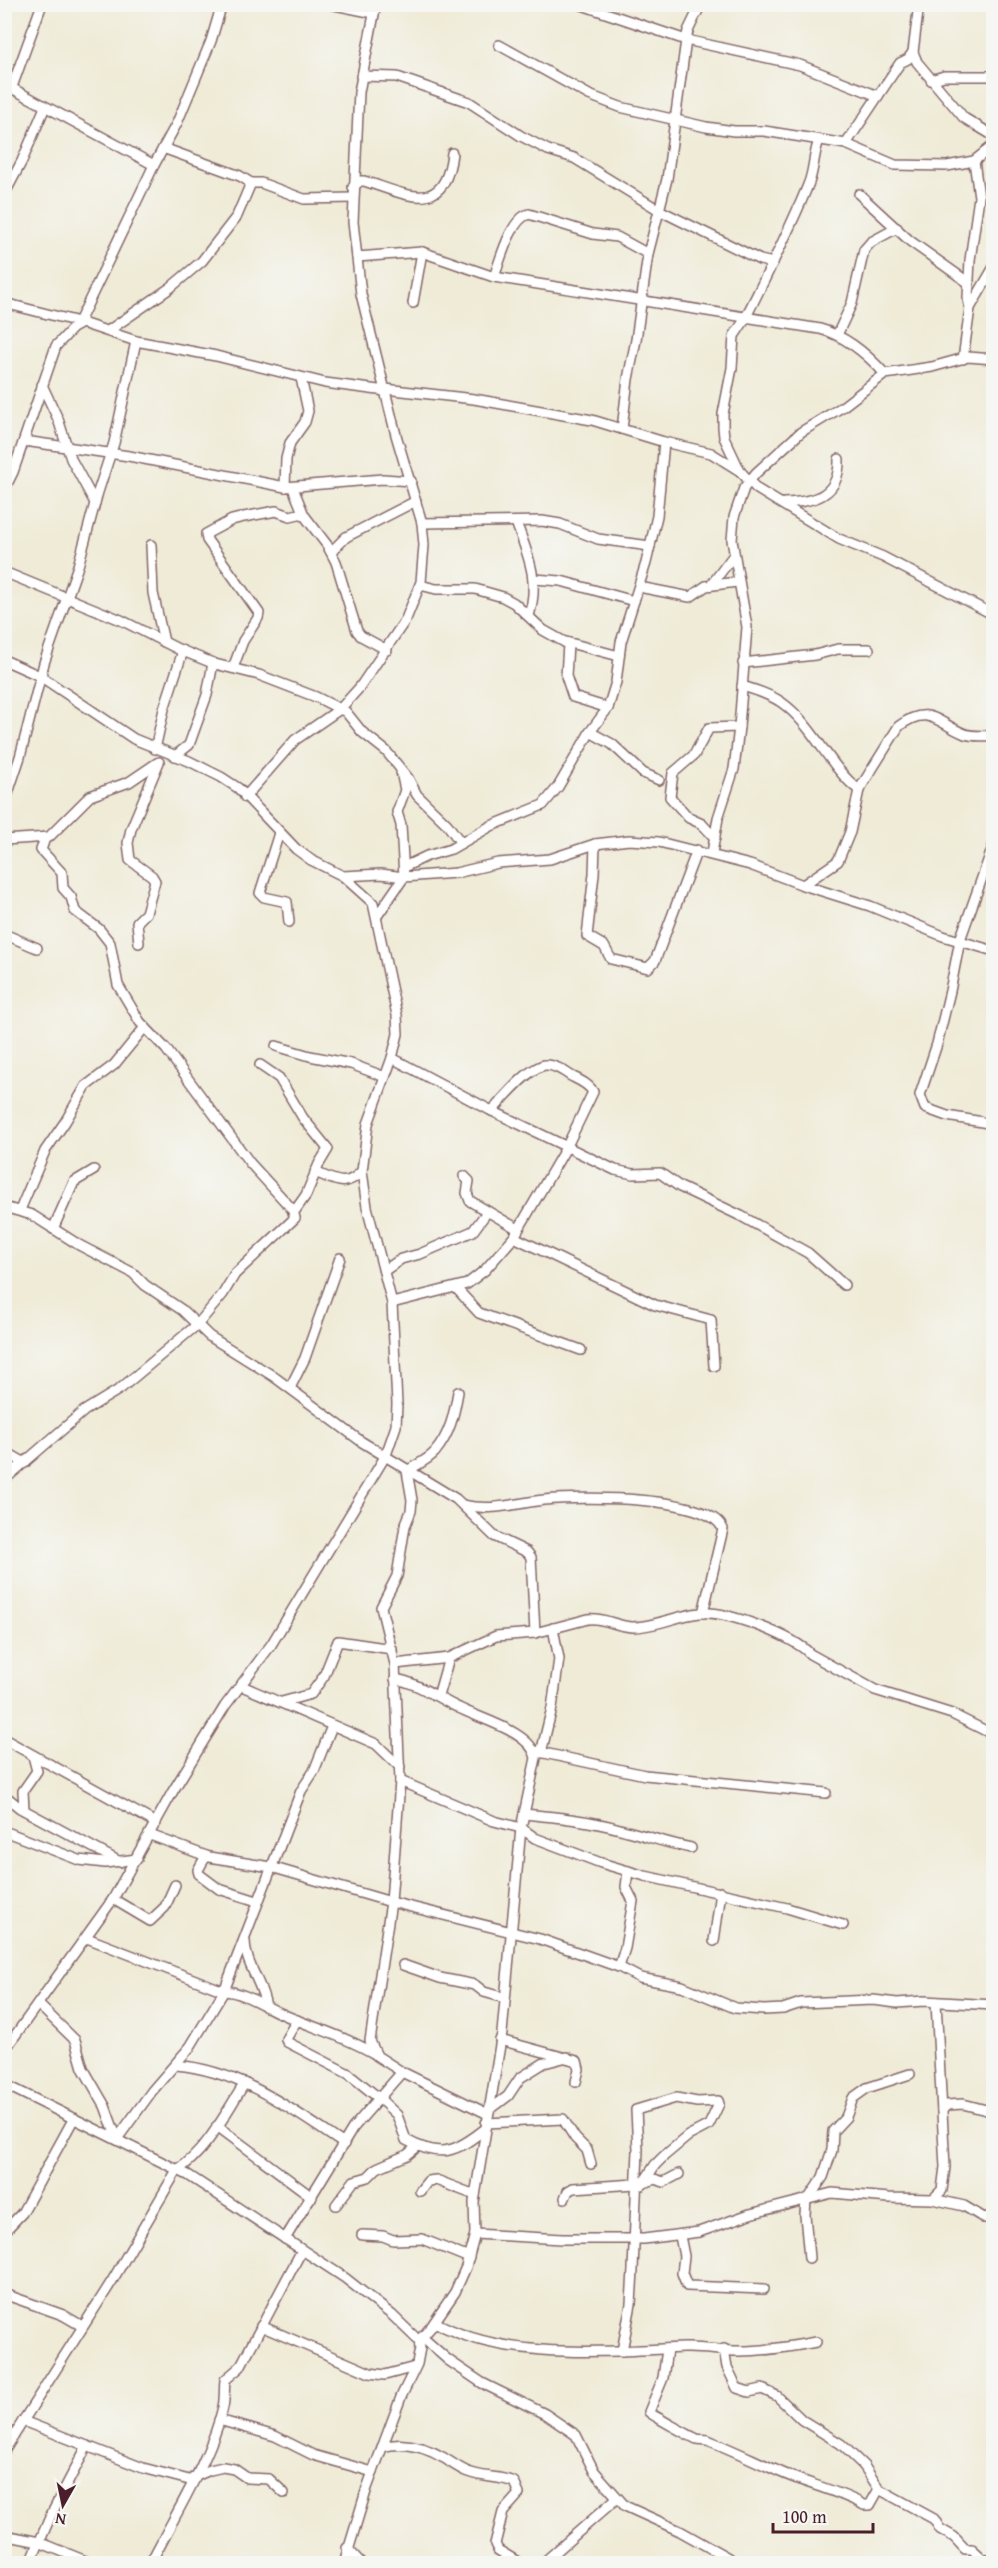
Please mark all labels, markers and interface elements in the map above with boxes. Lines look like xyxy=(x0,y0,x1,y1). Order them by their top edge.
north arrow xyxy=(33,2475,93,2535)
scale bar xyxy=(773,2496,874,2534)
text: 100 m xyxy=(782,2503,827,2530)
text: N xyxy=(53,2507,68,2533)

